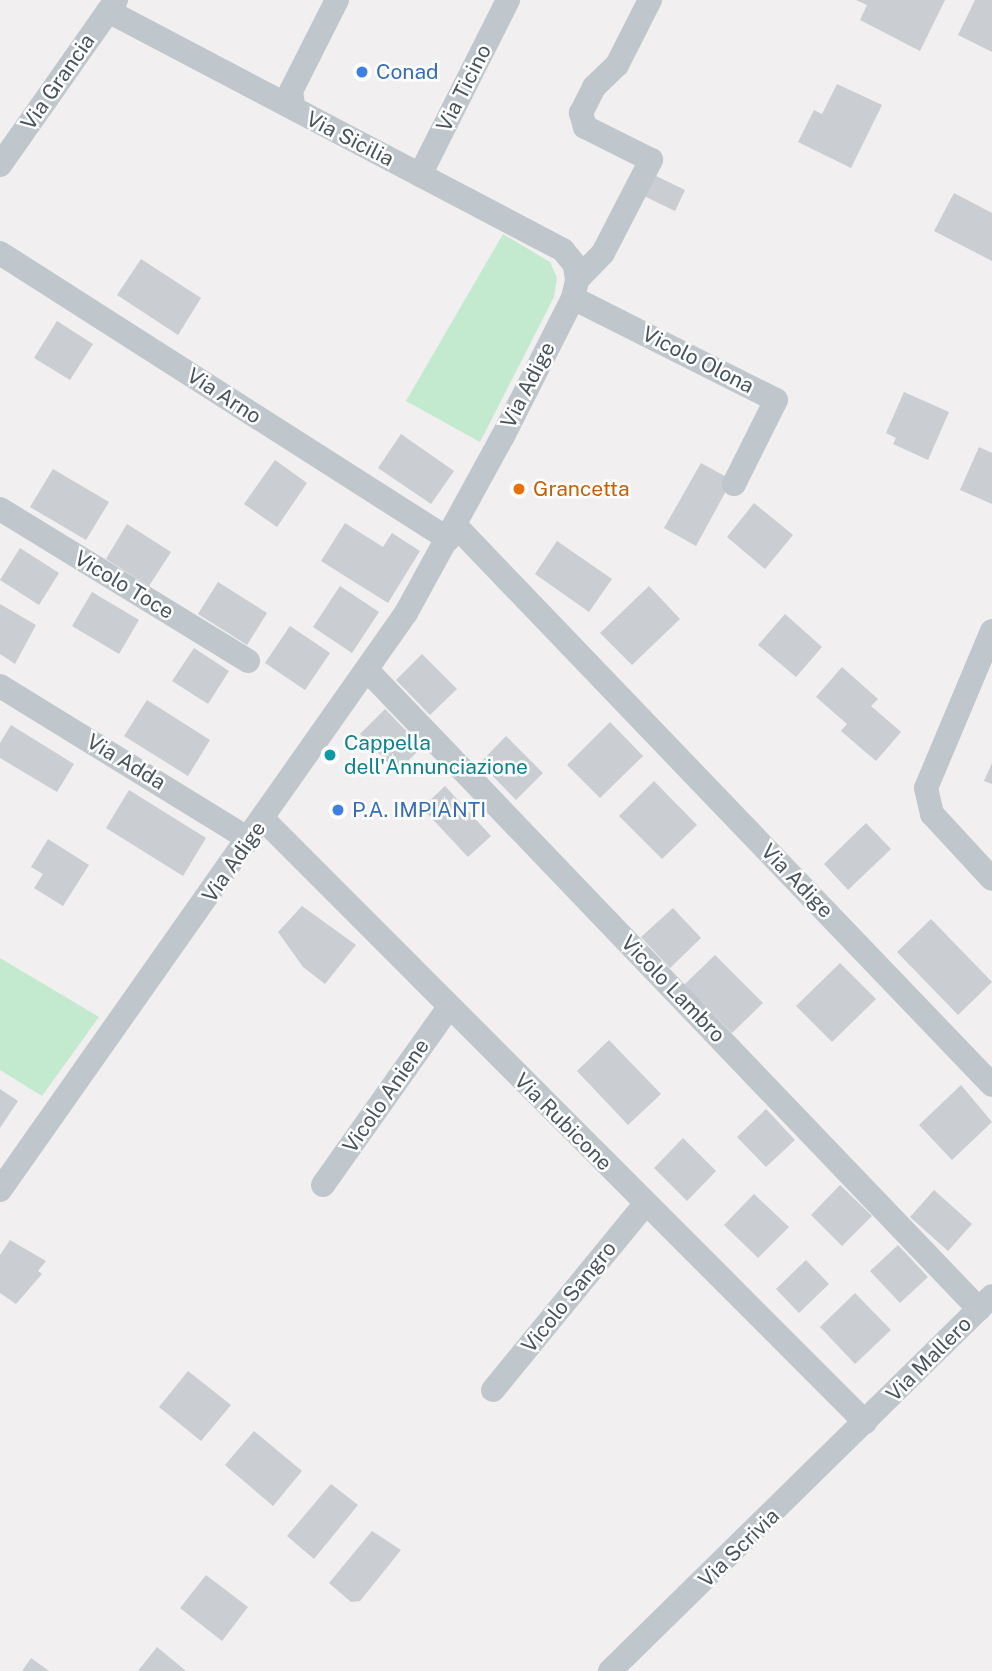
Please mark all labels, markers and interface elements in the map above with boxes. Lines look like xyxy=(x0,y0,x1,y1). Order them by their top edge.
street label: Via Grancia xyxy=(16,29,100,135)
street label: Via Ticino xyxy=(431,40,497,136)
place label: Conad xyxy=(376,59,439,85)
marker: Conad xyxy=(354,64,370,80)
street label: Via Sicilia xyxy=(302,106,398,172)
street label: Vicolo Olona xyxy=(638,321,758,399)
street label: Via Adige xyxy=(496,338,560,432)
street label: Via Arno xyxy=(182,363,266,429)
place label: Grancetta xyxy=(533,476,630,502)
marker: Grancetta xyxy=(511,481,527,497)
street label: Vicolo Toce xyxy=(70,545,178,625)
street label: Via Adda xyxy=(82,729,170,795)
place label: Cappella dell'Annunciazione xyxy=(344,730,528,780)
marker: Cappella dell'Annunciazione xyxy=(322,747,338,763)
place label: P.A. IMPIANTI xyxy=(352,797,486,823)
marker: P.A. IMPIANTI xyxy=(330,802,346,818)
street label: Via Adige xyxy=(197,817,271,907)
street label: Via Adige xyxy=(756,839,838,923)
street label: Vicolo Lambro xyxy=(616,930,730,1048)
street label: Vicolo Aniene xyxy=(337,1034,435,1158)
street label: Via Rubicone xyxy=(509,1068,617,1176)
street label: Vicolo Sangro xyxy=(516,1236,622,1358)
street label: Via Mallero xyxy=(881,1311,977,1407)
street label: Via Scrivia xyxy=(693,1503,785,1593)

